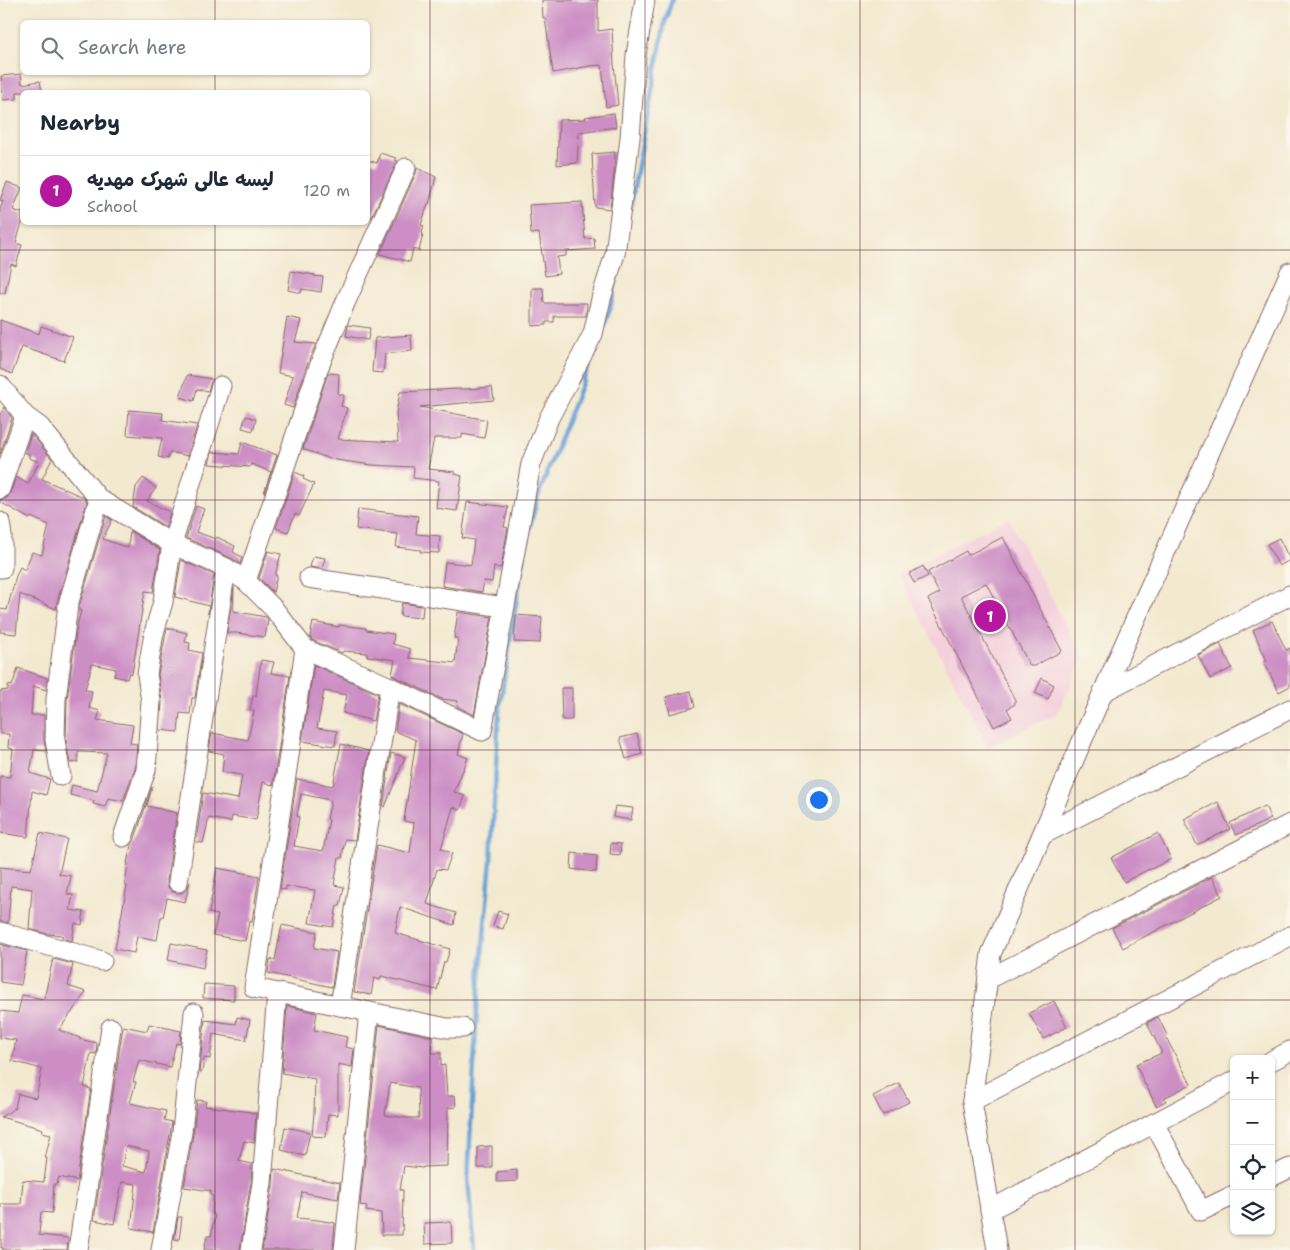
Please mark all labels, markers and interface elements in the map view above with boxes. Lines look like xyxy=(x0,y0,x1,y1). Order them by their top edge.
search box xyxy=(20,20,370,75)
icon: search xyxy=(38,34,66,62)
text: Search here xyxy=(78,35,187,60)
text: Nearby xyxy=(40,109,120,137)
text: لیسه عالی شهرک مهدیه xyxy=(87,167,274,192)
text: 1 xyxy=(52,180,60,201)
text: 120 m xyxy=(303,180,350,201)
text: School xyxy=(87,196,137,217)
pin: 1 xyxy=(974,597,1006,635)
your location xyxy=(806,787,832,813)
map controls xyxy=(1230,1055,1275,1235)
button: + xyxy=(1230,1055,1275,1100)
button: − xyxy=(1230,1100,1275,1145)
button: locate xyxy=(1230,1145,1275,1190)
button: layers xyxy=(1230,1190,1275,1235)

